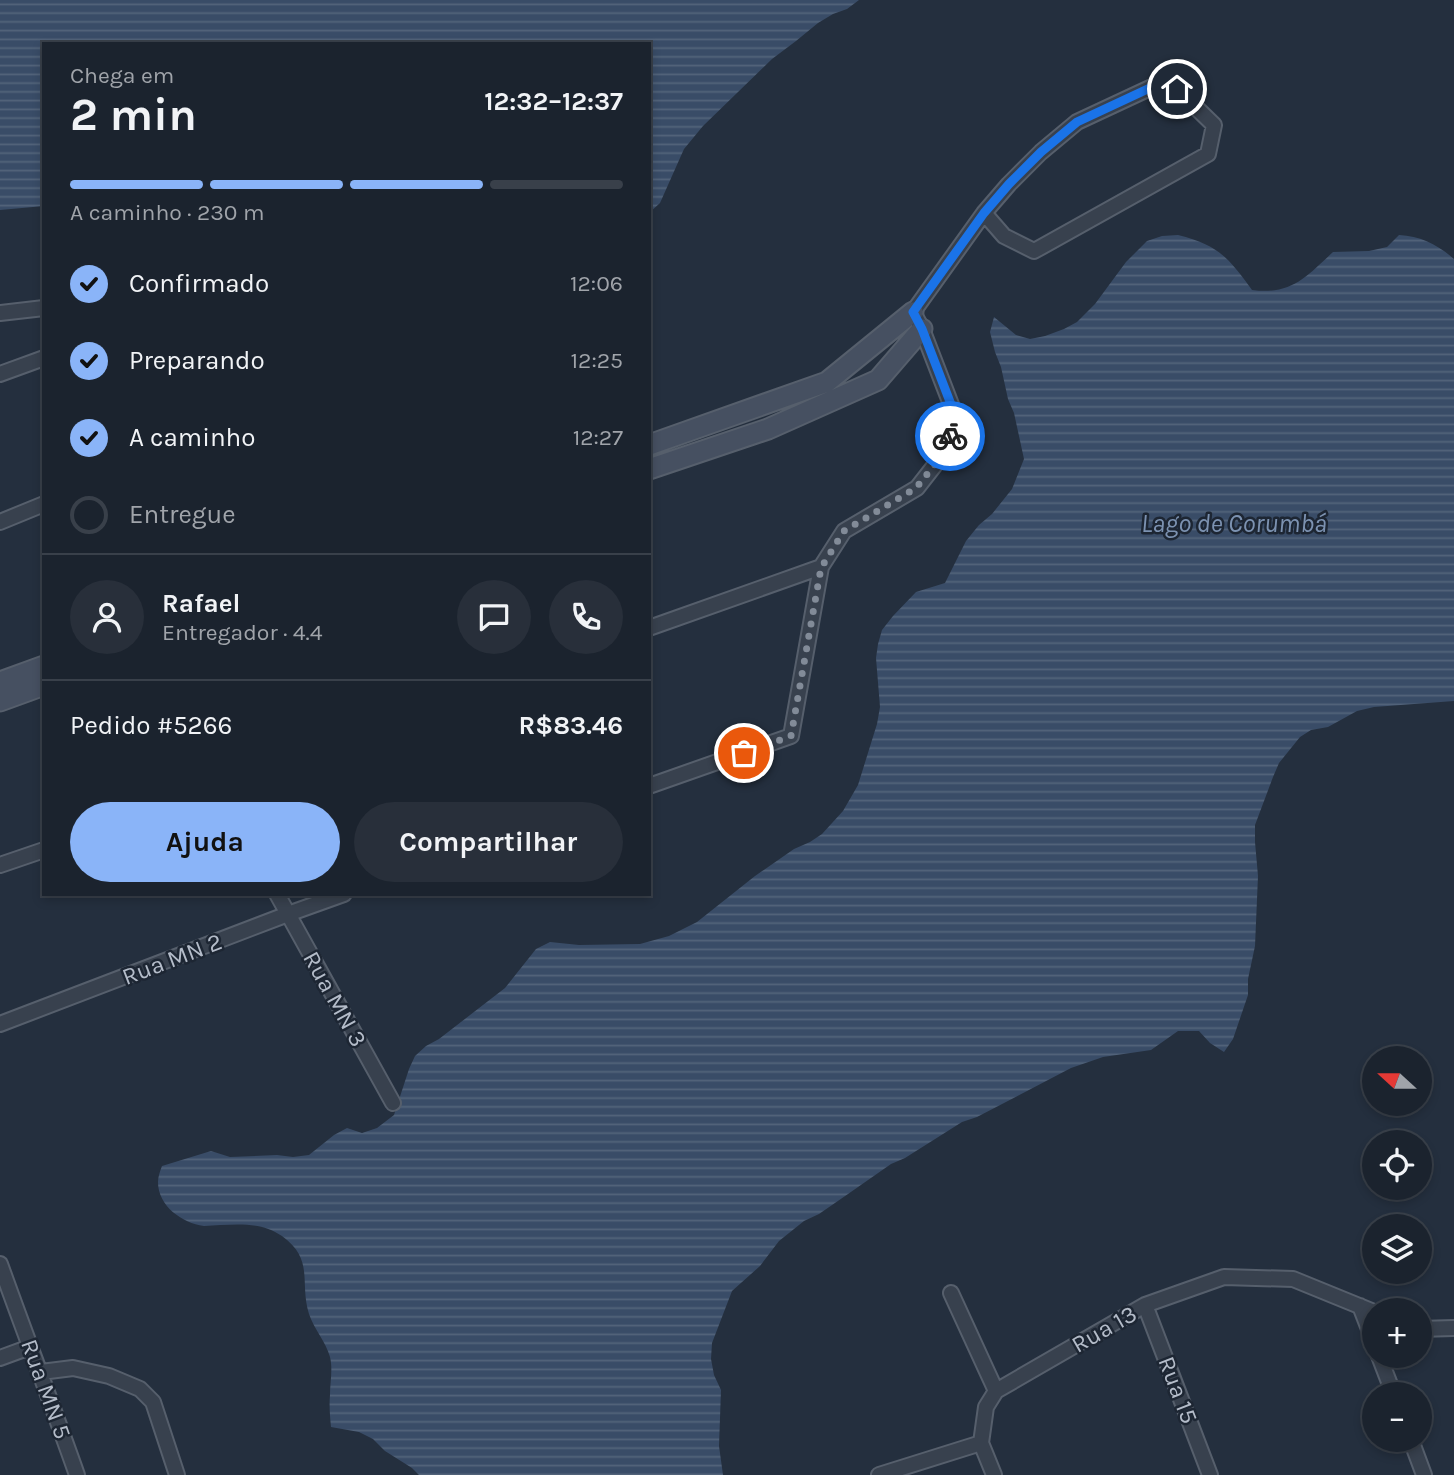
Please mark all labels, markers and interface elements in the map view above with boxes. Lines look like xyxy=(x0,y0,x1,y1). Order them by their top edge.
pin xyxy=(1147,59,1207,119)
text: Chega em xyxy=(70,62,174,89)
icon: home xyxy=(1158,70,1196,108)
text: 12:32–12:37 xyxy=(484,86,623,117)
text: 2 min xyxy=(70,88,197,142)
text: A caminho · 230 m xyxy=(70,199,264,226)
icon: check xyxy=(70,265,108,303)
text: Confirmado xyxy=(129,268,269,299)
text: 12:06 xyxy=(570,270,623,297)
icon: check xyxy=(70,342,108,380)
text: Preparando xyxy=(129,345,265,376)
text: 12:25 xyxy=(570,347,623,374)
courier xyxy=(915,401,985,471)
icon: bike xyxy=(931,417,969,455)
icon: check xyxy=(70,419,108,457)
text: A caminho xyxy=(129,422,256,453)
text: 12:27 xyxy=(573,424,623,451)
text: Entregue xyxy=(129,499,236,530)
water label: Lago de Corumbá xyxy=(1141,508,1327,539)
button: person xyxy=(70,580,144,654)
button: chat xyxy=(457,580,531,654)
button: phone xyxy=(549,580,623,654)
text: Rafael xyxy=(162,588,240,619)
text: Entregador · 4.4 xyxy=(162,619,323,646)
text: Pedido #5266 xyxy=(70,710,232,741)
text: R$83.46 xyxy=(519,710,623,741)
pin xyxy=(714,723,774,783)
icon: bag xyxy=(725,734,763,772)
button: Ajuda xyxy=(70,802,340,882)
button: Compartilhar xyxy=(354,802,623,882)
street label: Rua MN 2 xyxy=(118,927,226,991)
street label: Rua MN 3 xyxy=(297,946,373,1052)
north arrow xyxy=(1362,1046,1432,1116)
map controls xyxy=(1362,1046,1432,1452)
button: locate xyxy=(1362,1130,1432,1200)
button: layers xyxy=(1362,1214,1432,1284)
button: + xyxy=(1362,1298,1432,1368)
street label: Rua 13 xyxy=(1067,1299,1141,1359)
street label: Rua MN 5 xyxy=(15,1335,77,1443)
street label: Rua 15 xyxy=(1152,1352,1204,1428)
button: − xyxy=(1362,1382,1432,1452)

